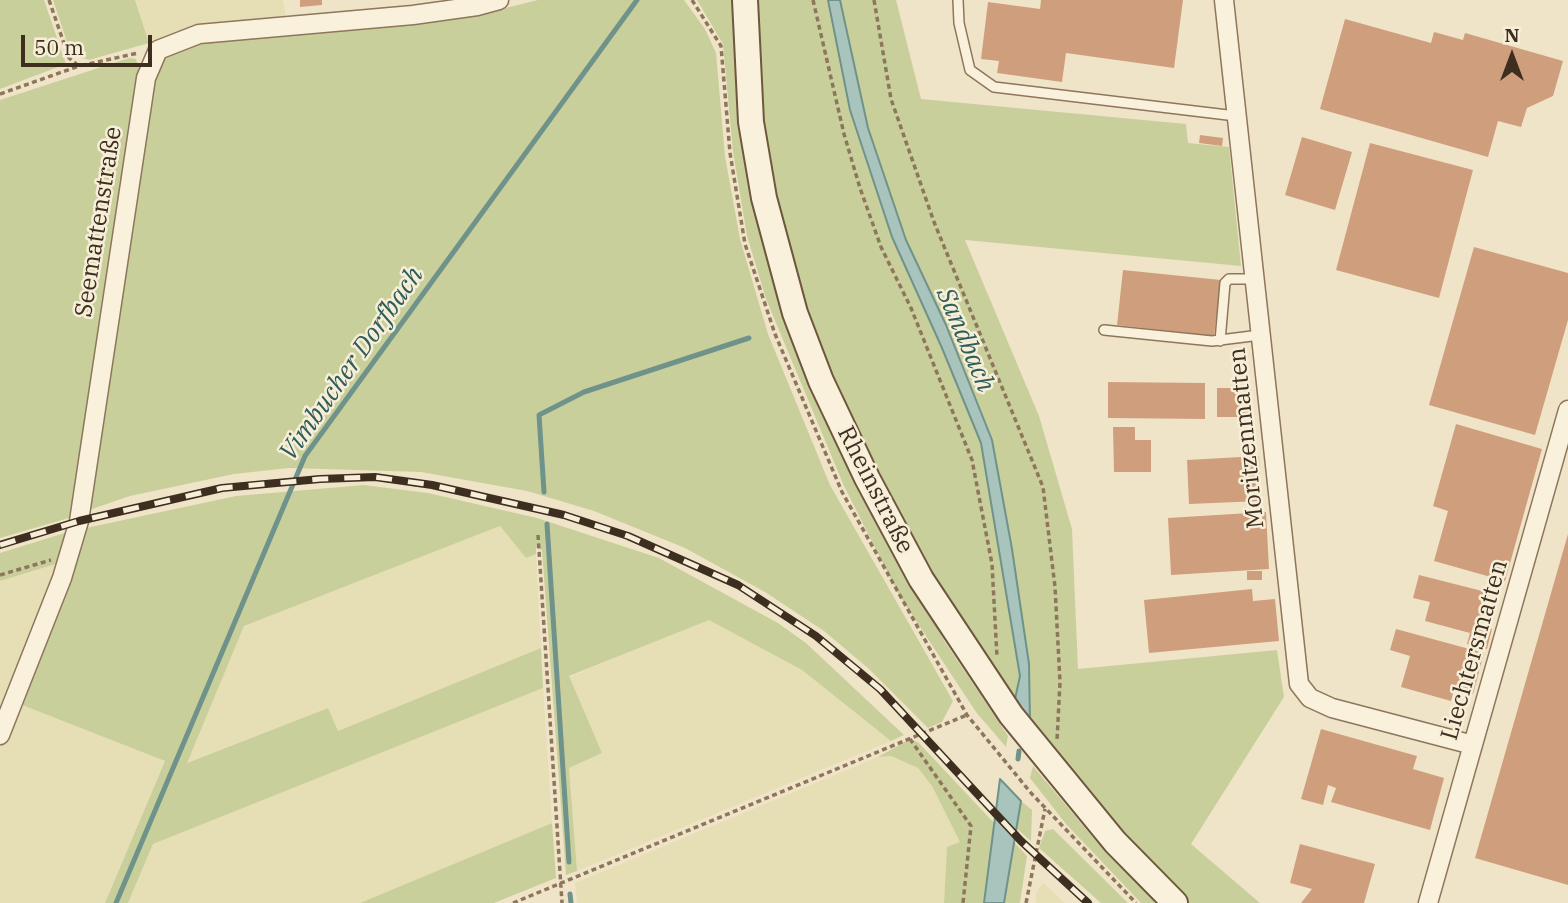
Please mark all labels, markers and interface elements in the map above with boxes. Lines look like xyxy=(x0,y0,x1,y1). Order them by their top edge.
scale bar xyxy=(24,21,156,65)
north arrow xyxy=(1477,21,1547,91)
text: N xyxy=(1504,23,1520,47)
text: 50 m xyxy=(34,33,84,61)
street label: Seemattenstraße xyxy=(70,125,128,319)
water label: Vimbucher Dorfbach xyxy=(273,261,431,467)
water label: Sandbach xyxy=(929,283,1001,397)
street label: Moritzenmatten xyxy=(1223,346,1271,530)
street label: Rheinstraße xyxy=(831,422,919,558)
street label: Liechtersmatten xyxy=(1435,556,1515,744)

